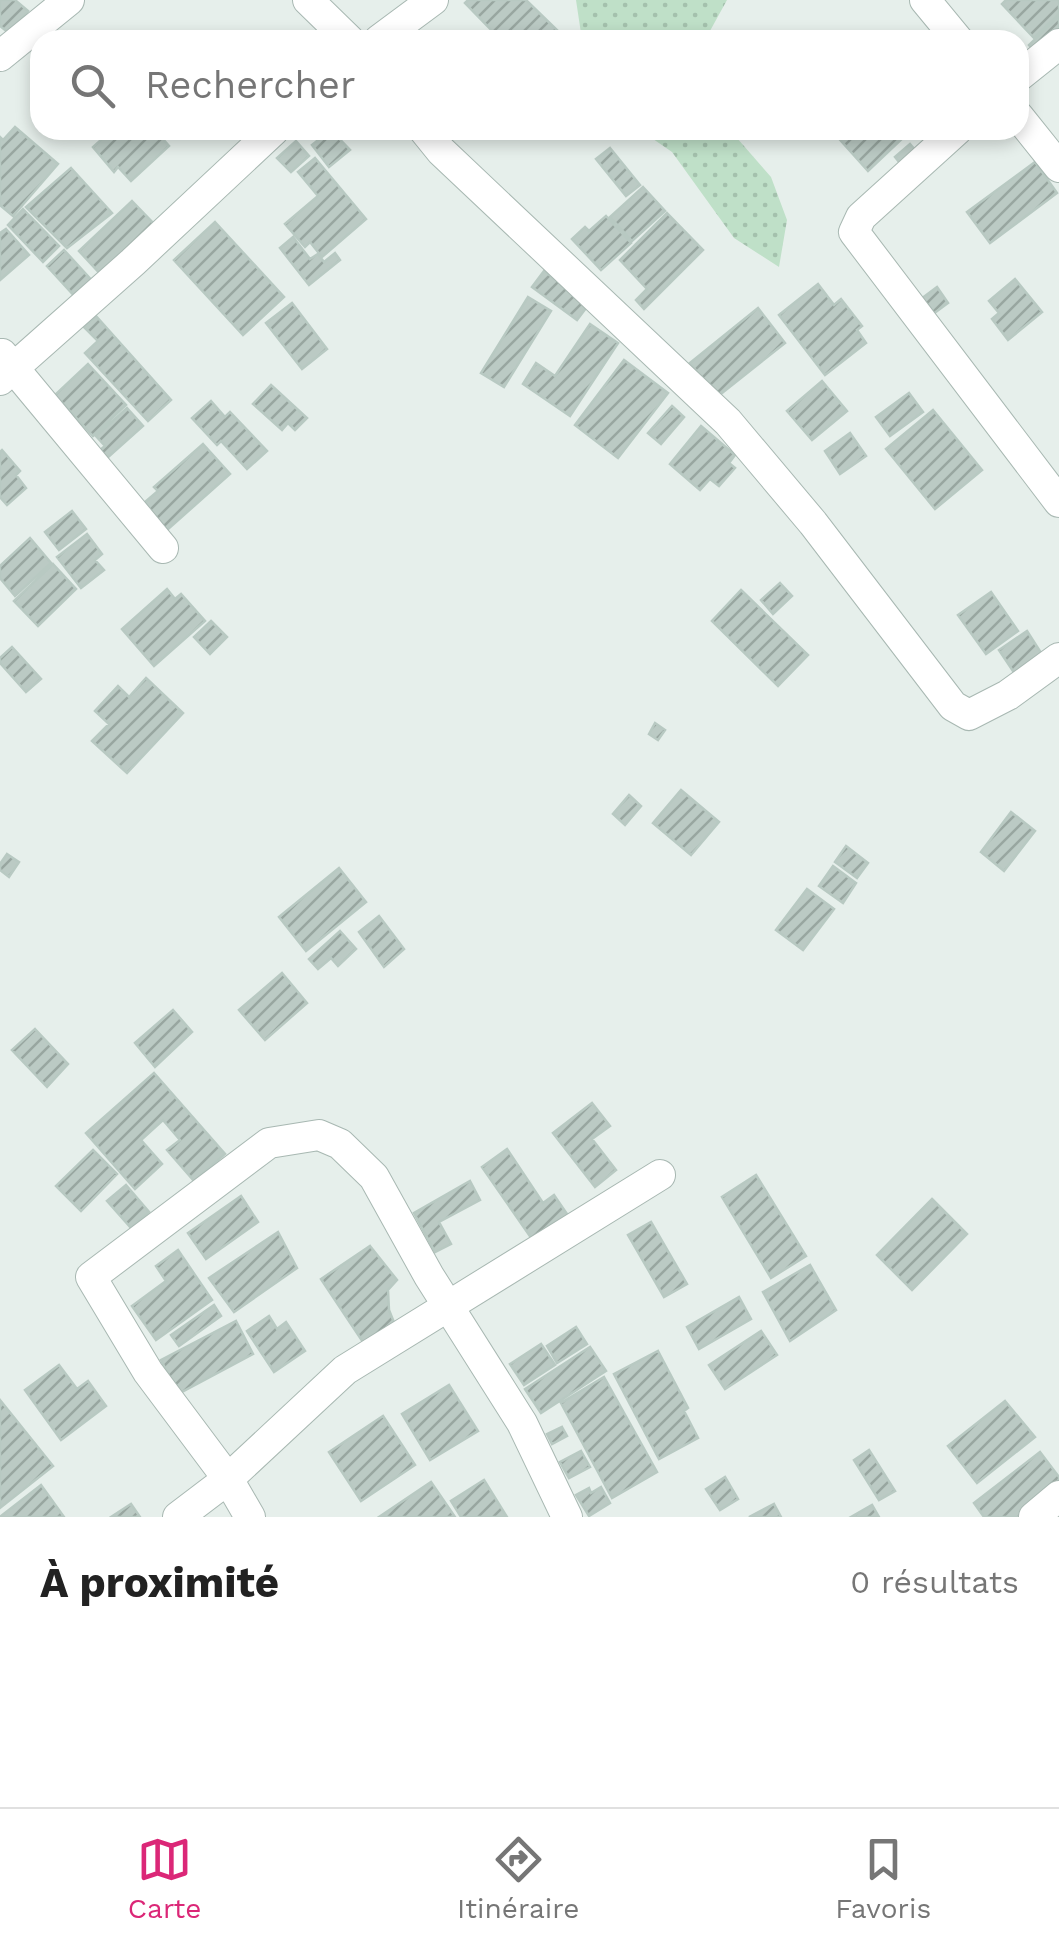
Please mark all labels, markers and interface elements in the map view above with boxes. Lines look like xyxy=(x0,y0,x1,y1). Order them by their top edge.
search box xyxy=(30,30,1029,140)
icon: search xyxy=(65,58,120,113)
text: Rechercher xyxy=(145,63,355,107)
text: À proximité xyxy=(40,1558,279,1607)
text: 0 résultats xyxy=(850,1563,1019,1601)
tab: Carte xyxy=(128,1832,201,1925)
tab: Itinéraire xyxy=(457,1832,579,1925)
tab: Favoris xyxy=(835,1832,931,1925)

